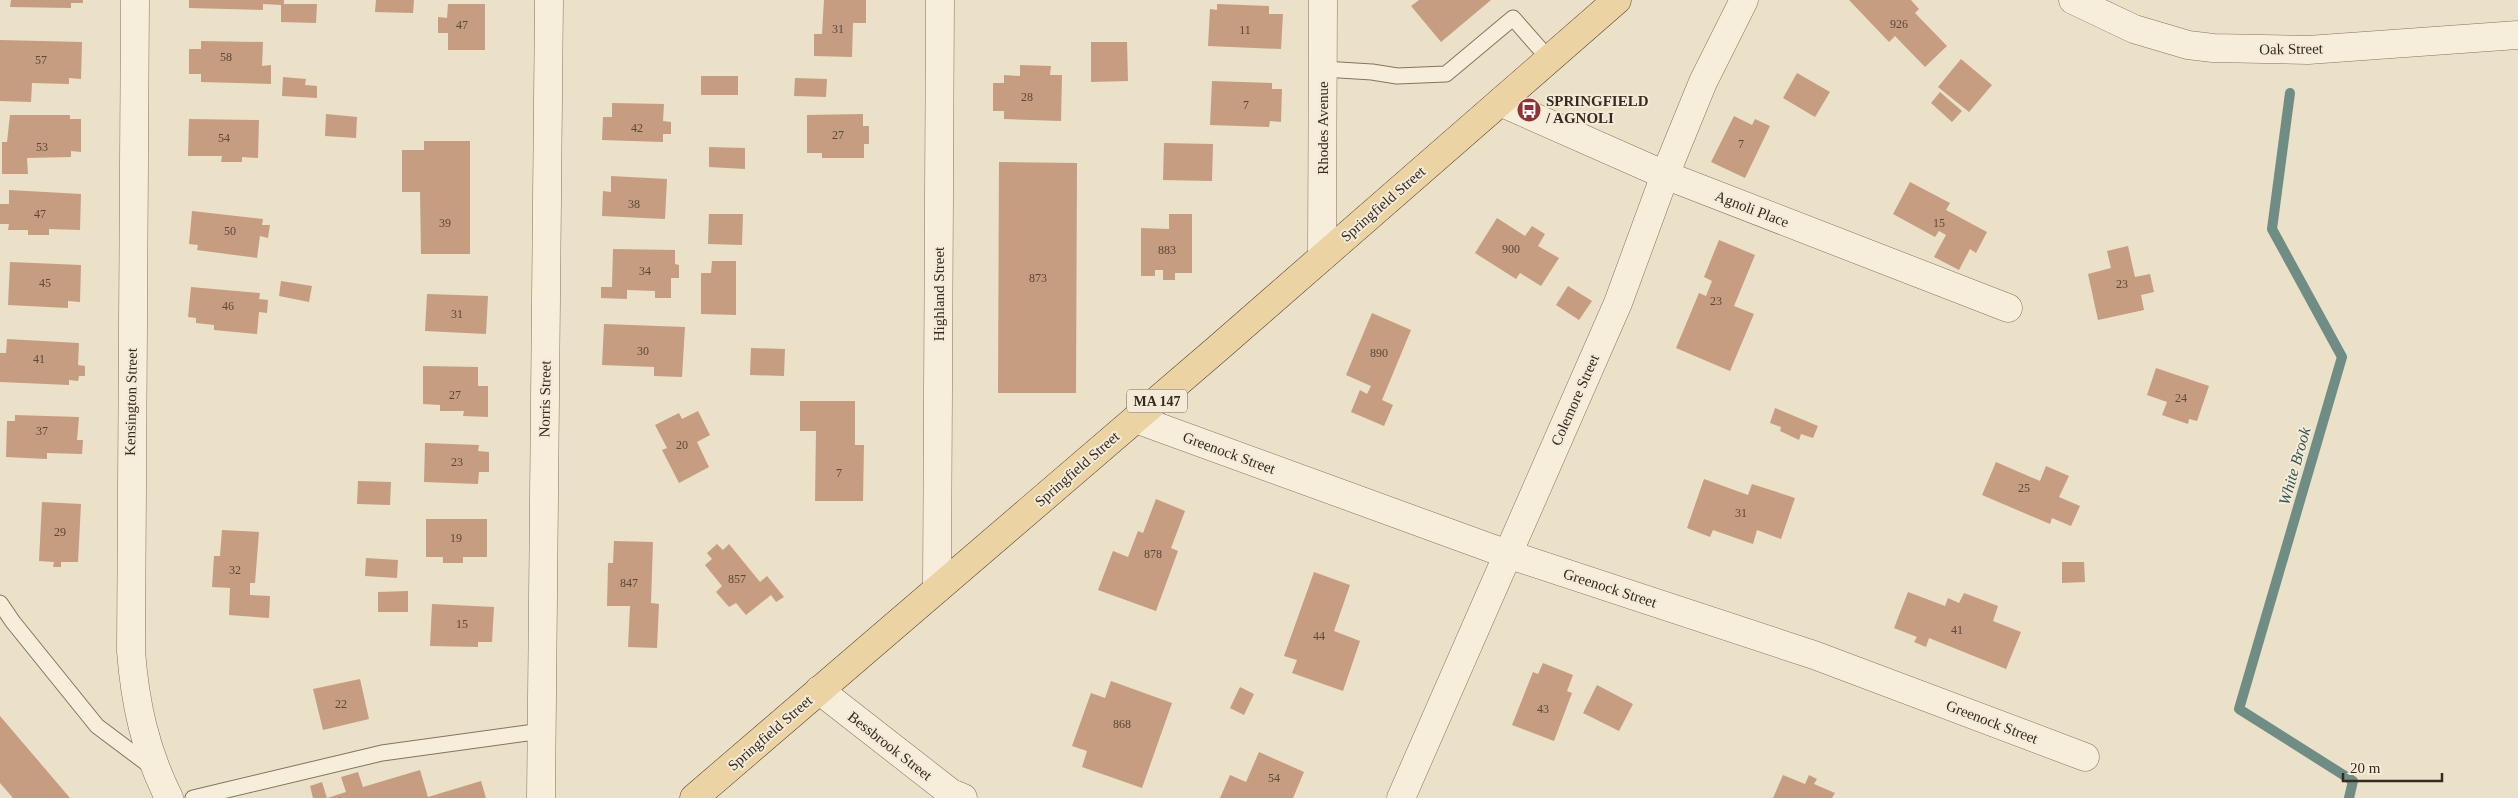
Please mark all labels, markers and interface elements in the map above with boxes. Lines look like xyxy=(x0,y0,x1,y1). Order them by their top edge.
house number: 926 xyxy=(1890,17,1908,31)
house number: 47 xyxy=(456,18,468,32)
house number: 31 xyxy=(832,22,844,36)
house number: 11 xyxy=(1239,23,1251,37)
street label: Oak Street xyxy=(2259,40,2324,58)
house number: 58 xyxy=(220,50,232,64)
house number: 57 xyxy=(35,53,47,67)
street label: Rhodes Avenue xyxy=(1315,81,1331,175)
house number: 28 xyxy=(1021,90,1033,104)
place label: SPRINGFIELD / AGNOLI xyxy=(1545,93,1649,126)
bus stop icon: SPRINGFIELD / AGNOLI xyxy=(1516,97,1542,123)
house number: 7 xyxy=(1243,98,1249,112)
house number: 42 xyxy=(631,121,643,135)
house number: 27 xyxy=(832,128,844,142)
house number: 54 xyxy=(218,131,230,145)
house number: 7 xyxy=(1738,137,1744,151)
house number: 53 xyxy=(36,140,48,154)
street label: Springfield Street xyxy=(1338,163,1429,245)
street label: Agnoli Place xyxy=(1713,188,1792,231)
house number: 38 xyxy=(628,197,640,211)
house number: 47 xyxy=(34,207,46,221)
house number: 39 xyxy=(439,216,451,230)
house number: 15 xyxy=(1933,216,1945,230)
house number: 50 xyxy=(224,224,236,238)
house number: 900 xyxy=(1502,242,1520,256)
house number: 883 xyxy=(1158,243,1176,257)
street label: Highland Street xyxy=(931,246,947,341)
house number: 34 xyxy=(639,264,651,278)
house number: 873 xyxy=(1029,271,1047,285)
house number: 45 xyxy=(39,276,51,290)
house number: 23 xyxy=(2116,277,2128,291)
house number: 23 xyxy=(1710,294,1722,308)
house number: 46 xyxy=(222,299,234,313)
house number: 31 xyxy=(451,307,463,321)
house number: 30 xyxy=(637,344,649,358)
house number: 890 xyxy=(1370,346,1388,360)
street label: Kensington Street xyxy=(122,347,140,456)
street label: Colemore Street xyxy=(1548,351,1603,448)
house number: 41 xyxy=(33,352,45,366)
street label: Norris Street xyxy=(536,360,554,438)
house number: 27 xyxy=(449,388,461,402)
road number: MA 147 xyxy=(1127,390,1187,412)
house number: 24 xyxy=(2175,391,2187,405)
house number: 37 xyxy=(36,424,48,438)
water label: White Brook xyxy=(2275,425,2314,507)
street label: Springfield Street xyxy=(1032,428,1123,510)
street label: Greenock Street xyxy=(1181,429,1278,477)
house number: 20 xyxy=(676,438,688,452)
house number: 23 xyxy=(451,455,463,469)
house number: 7 xyxy=(836,466,842,480)
house number: 25 xyxy=(2018,481,2030,495)
house number: 31 xyxy=(1735,506,1747,520)
house number: 29 xyxy=(54,525,66,539)
house number: 19 xyxy=(450,531,462,545)
house number: 878 xyxy=(1144,547,1162,561)
house number: 32 xyxy=(229,563,241,577)
street label: Greenock Street xyxy=(1561,565,1659,611)
house number: 857 xyxy=(728,572,746,586)
house number: 847 xyxy=(620,576,638,590)
house number: 15 xyxy=(456,617,468,631)
house number: 41 xyxy=(1951,623,1963,637)
house number: 44 xyxy=(1313,629,1325,643)
street label: Springfield Street xyxy=(725,692,816,774)
house number: 22 xyxy=(335,697,347,711)
street label: Greenock Street xyxy=(1944,697,2041,747)
house number: 43 xyxy=(1537,702,1549,716)
street label: Bessbrook Street xyxy=(845,708,936,784)
house number: 868 xyxy=(1113,717,1131,731)
scale bar xyxy=(2343,750,2442,782)
text: 20 m xyxy=(2350,760,2381,776)
house number: 54 xyxy=(1268,771,1280,785)

